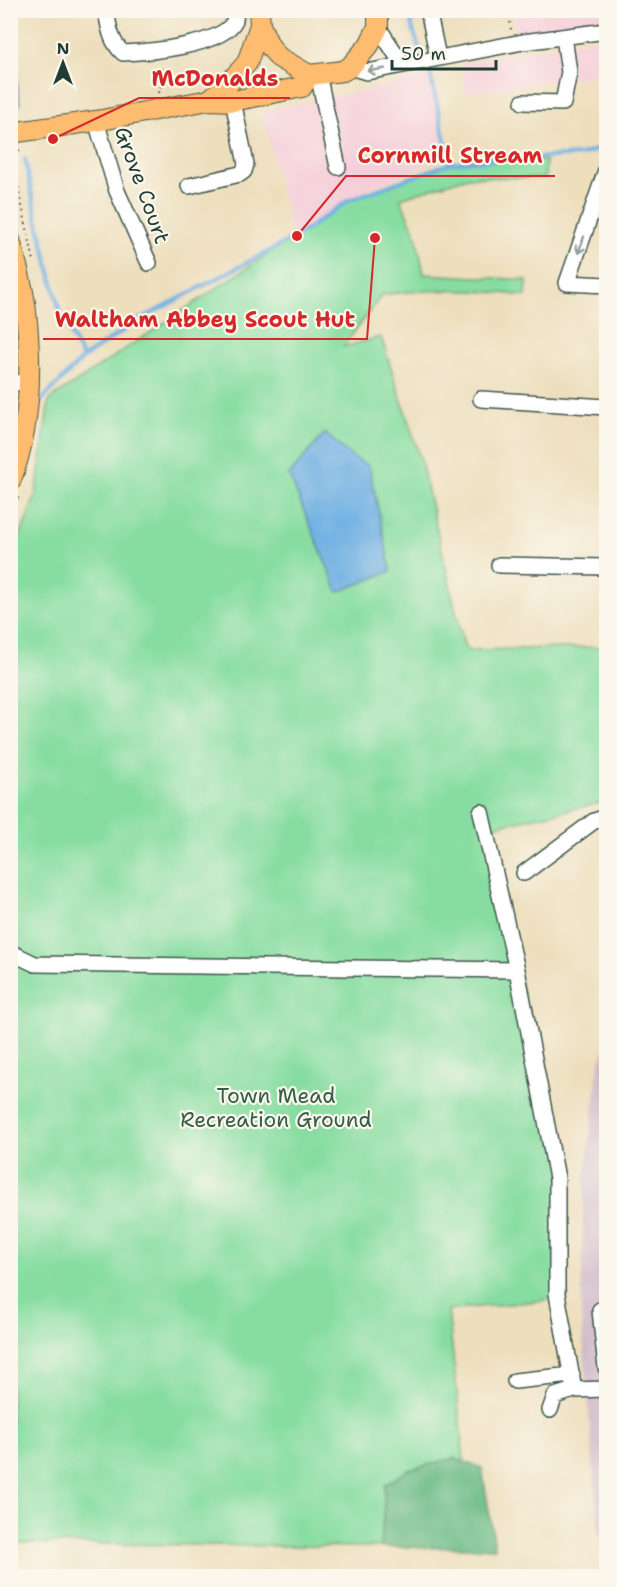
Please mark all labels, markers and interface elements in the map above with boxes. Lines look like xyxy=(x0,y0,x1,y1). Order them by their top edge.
north arrow xyxy=(33,33,93,93)
scale bar xyxy=(392,33,496,71)
text: N xyxy=(57,38,69,59)
text: 50 m xyxy=(401,42,446,66)
callout: McDonalds xyxy=(139,58,290,98)
text: McDonalds xyxy=(152,64,278,93)
one-way arrow xyxy=(367,64,387,75)
street label: Grove Court xyxy=(108,123,176,247)
callout: Cornmill Stream xyxy=(346,136,555,176)
text: Cornmill Stream xyxy=(357,141,543,170)
one-way arrow xyxy=(575,235,586,254)
callout: Waltham Abbey Scout Hut xyxy=(43,299,367,339)
text: Waltham Abbey Scout Hut xyxy=(55,305,355,334)
park label: Town Mead Recreation Ground xyxy=(180,1082,372,1134)

